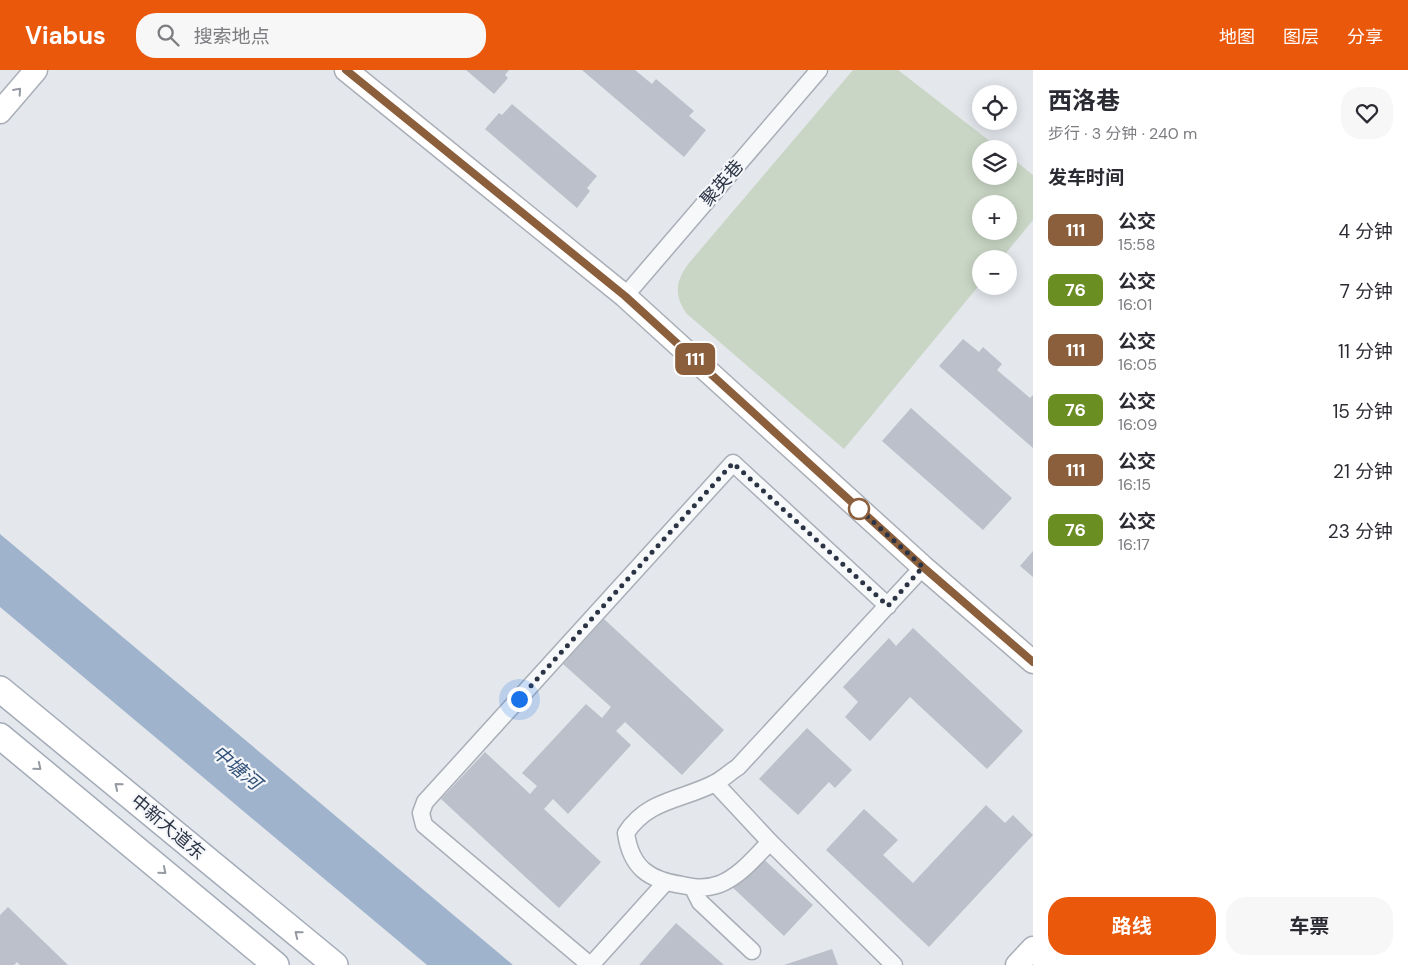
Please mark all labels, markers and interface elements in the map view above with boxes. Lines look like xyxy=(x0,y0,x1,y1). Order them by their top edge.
search box xyxy=(136,13,486,58)
text: Viabus xyxy=(25,20,106,51)
icon: search xyxy=(154,21,182,49)
text: 搜索地点 xyxy=(194,24,270,49)
text: 地图 xyxy=(1219,25,1255,49)
text: 图层 xyxy=(1283,25,1319,49)
text: 分享 xyxy=(1347,25,1383,49)
map controls xyxy=(972,85,1017,295)
button: locate xyxy=(972,85,1017,130)
text: 西洛巷 xyxy=(1048,85,1120,116)
button: heart xyxy=(1341,87,1393,139)
one-way arrow xyxy=(12,88,21,97)
text: 步行 · 3 分钟 · 240 m xyxy=(1048,123,1197,144)
button: layers xyxy=(972,140,1017,185)
street label: 聚英巷 xyxy=(695,155,749,211)
text: 发车时间 xyxy=(1048,165,1124,190)
button: + xyxy=(972,195,1017,240)
text: 公交 xyxy=(1118,209,1156,234)
text: 111 xyxy=(1066,218,1085,242)
text: 4 分钟 xyxy=(1338,219,1393,244)
text: 15:58 xyxy=(1118,234,1155,255)
button: − xyxy=(972,250,1017,295)
text: 公交 xyxy=(1118,269,1156,294)
text: 76 xyxy=(1065,278,1086,302)
text: 7 分钟 xyxy=(1340,279,1393,304)
text: 16:01 xyxy=(1118,294,1152,315)
text: 公交 xyxy=(1118,329,1156,354)
text: 111 xyxy=(1066,338,1085,362)
text: 11 分钟 xyxy=(1338,339,1393,364)
line badge: 111 xyxy=(666,343,724,375)
text: 111 xyxy=(685,347,705,371)
text: 16:05 xyxy=(1118,354,1157,375)
text: 公交 xyxy=(1118,389,1156,414)
text: 76 xyxy=(1065,398,1086,422)
text: 15 分钟 xyxy=(1332,399,1393,424)
text: 16:09 xyxy=(1118,414,1157,435)
text: 公交 xyxy=(1118,449,1156,474)
text: 111 xyxy=(1066,458,1085,482)
text: 21 分钟 xyxy=(1333,459,1393,484)
text: 16:15 xyxy=(1118,474,1151,495)
unlabelled marker xyxy=(848,498,870,520)
text: 公交 xyxy=(1118,509,1156,534)
text: 76 xyxy=(1065,518,1086,542)
text: 23 分钟 xyxy=(1328,519,1393,544)
text: 16:17 xyxy=(1118,534,1150,555)
your location xyxy=(507,687,532,712)
water label: 中塘河 xyxy=(207,739,270,798)
one-way arrow xyxy=(32,762,41,771)
one-way arrow xyxy=(115,784,124,792)
street label: 中新大道东 xyxy=(126,789,210,865)
one-way arrow xyxy=(157,865,166,874)
button: 路线 xyxy=(1048,897,1216,955)
button: 车票 xyxy=(1226,897,1393,955)
one-way arrow xyxy=(294,931,303,940)

